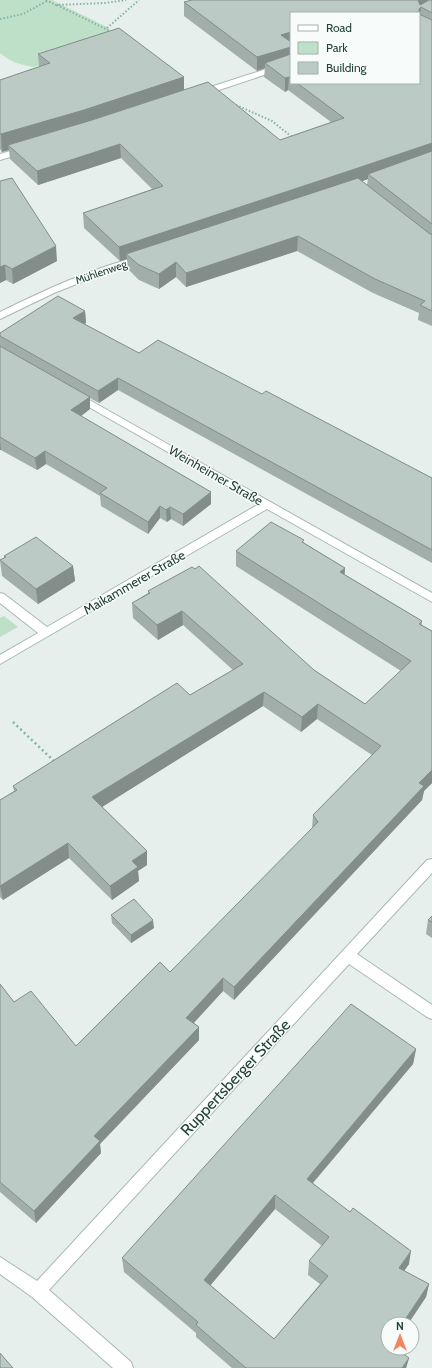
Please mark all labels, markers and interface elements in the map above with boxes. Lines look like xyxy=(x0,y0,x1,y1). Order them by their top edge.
legend xyxy=(290,12,420,84)
text: Road xyxy=(326,20,352,35)
text: Park xyxy=(326,40,348,55)
text: Building xyxy=(326,60,368,75)
street label: Mühlenweg xyxy=(73,256,129,287)
street label: Weinheimer Straße xyxy=(166,442,266,509)
street label: Maikammerer Straße xyxy=(80,546,188,618)
street label: Ruppertsberger Straße xyxy=(177,1015,294,1139)
north arrow xyxy=(380,1316,420,1356)
text: N xyxy=(396,1319,404,1333)

